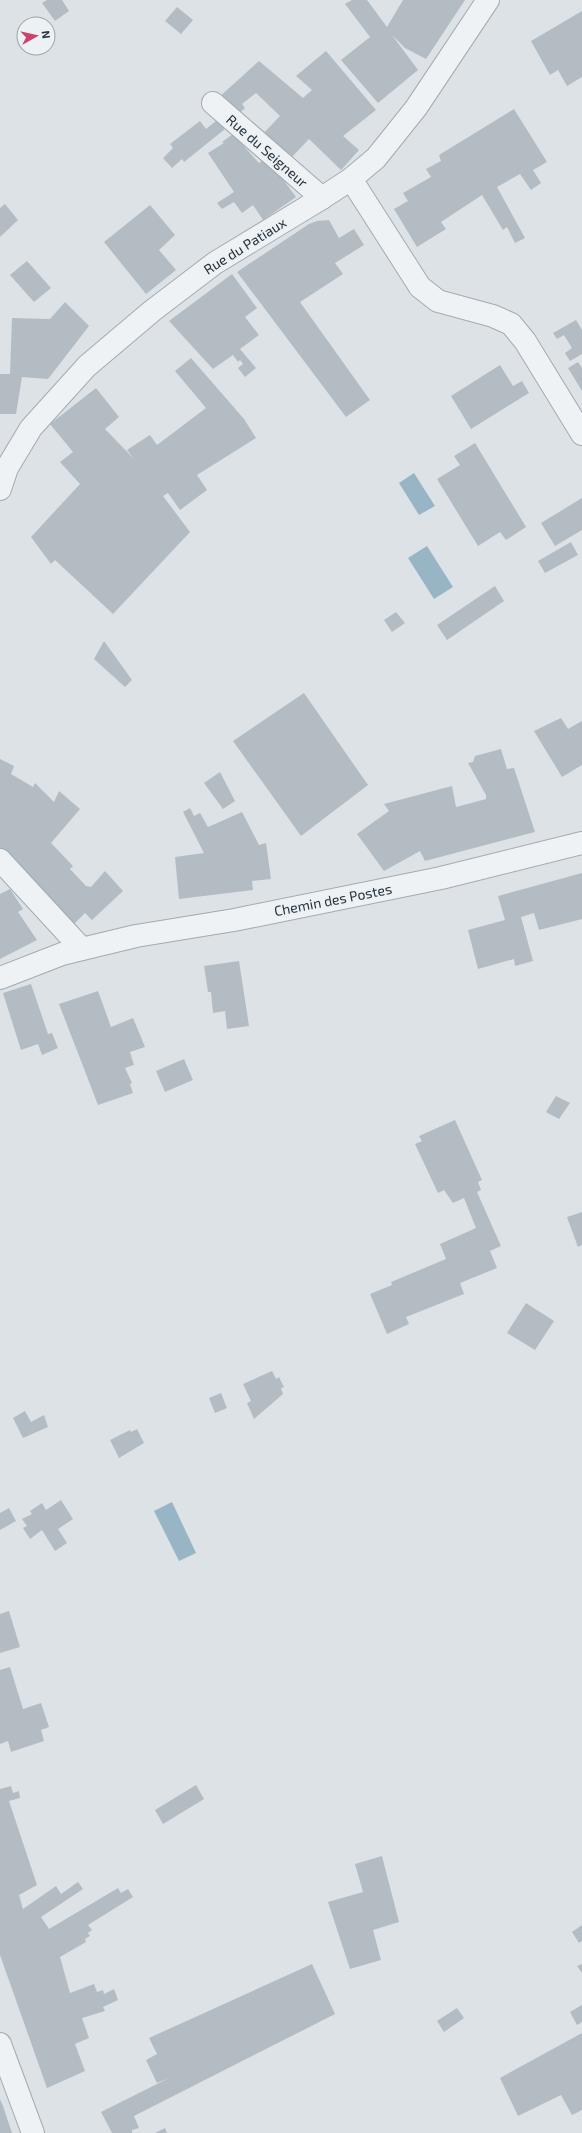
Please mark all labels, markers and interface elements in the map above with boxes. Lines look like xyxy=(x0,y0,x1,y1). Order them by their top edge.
north arrow xyxy=(16,16,56,56)
text: N xyxy=(39,30,53,39)
street label: Rue du Seigneur xyxy=(223,111,312,191)
street label: Rue du Patiaux xyxy=(200,213,290,278)
street label: Chemin des Postes xyxy=(273,880,393,919)

